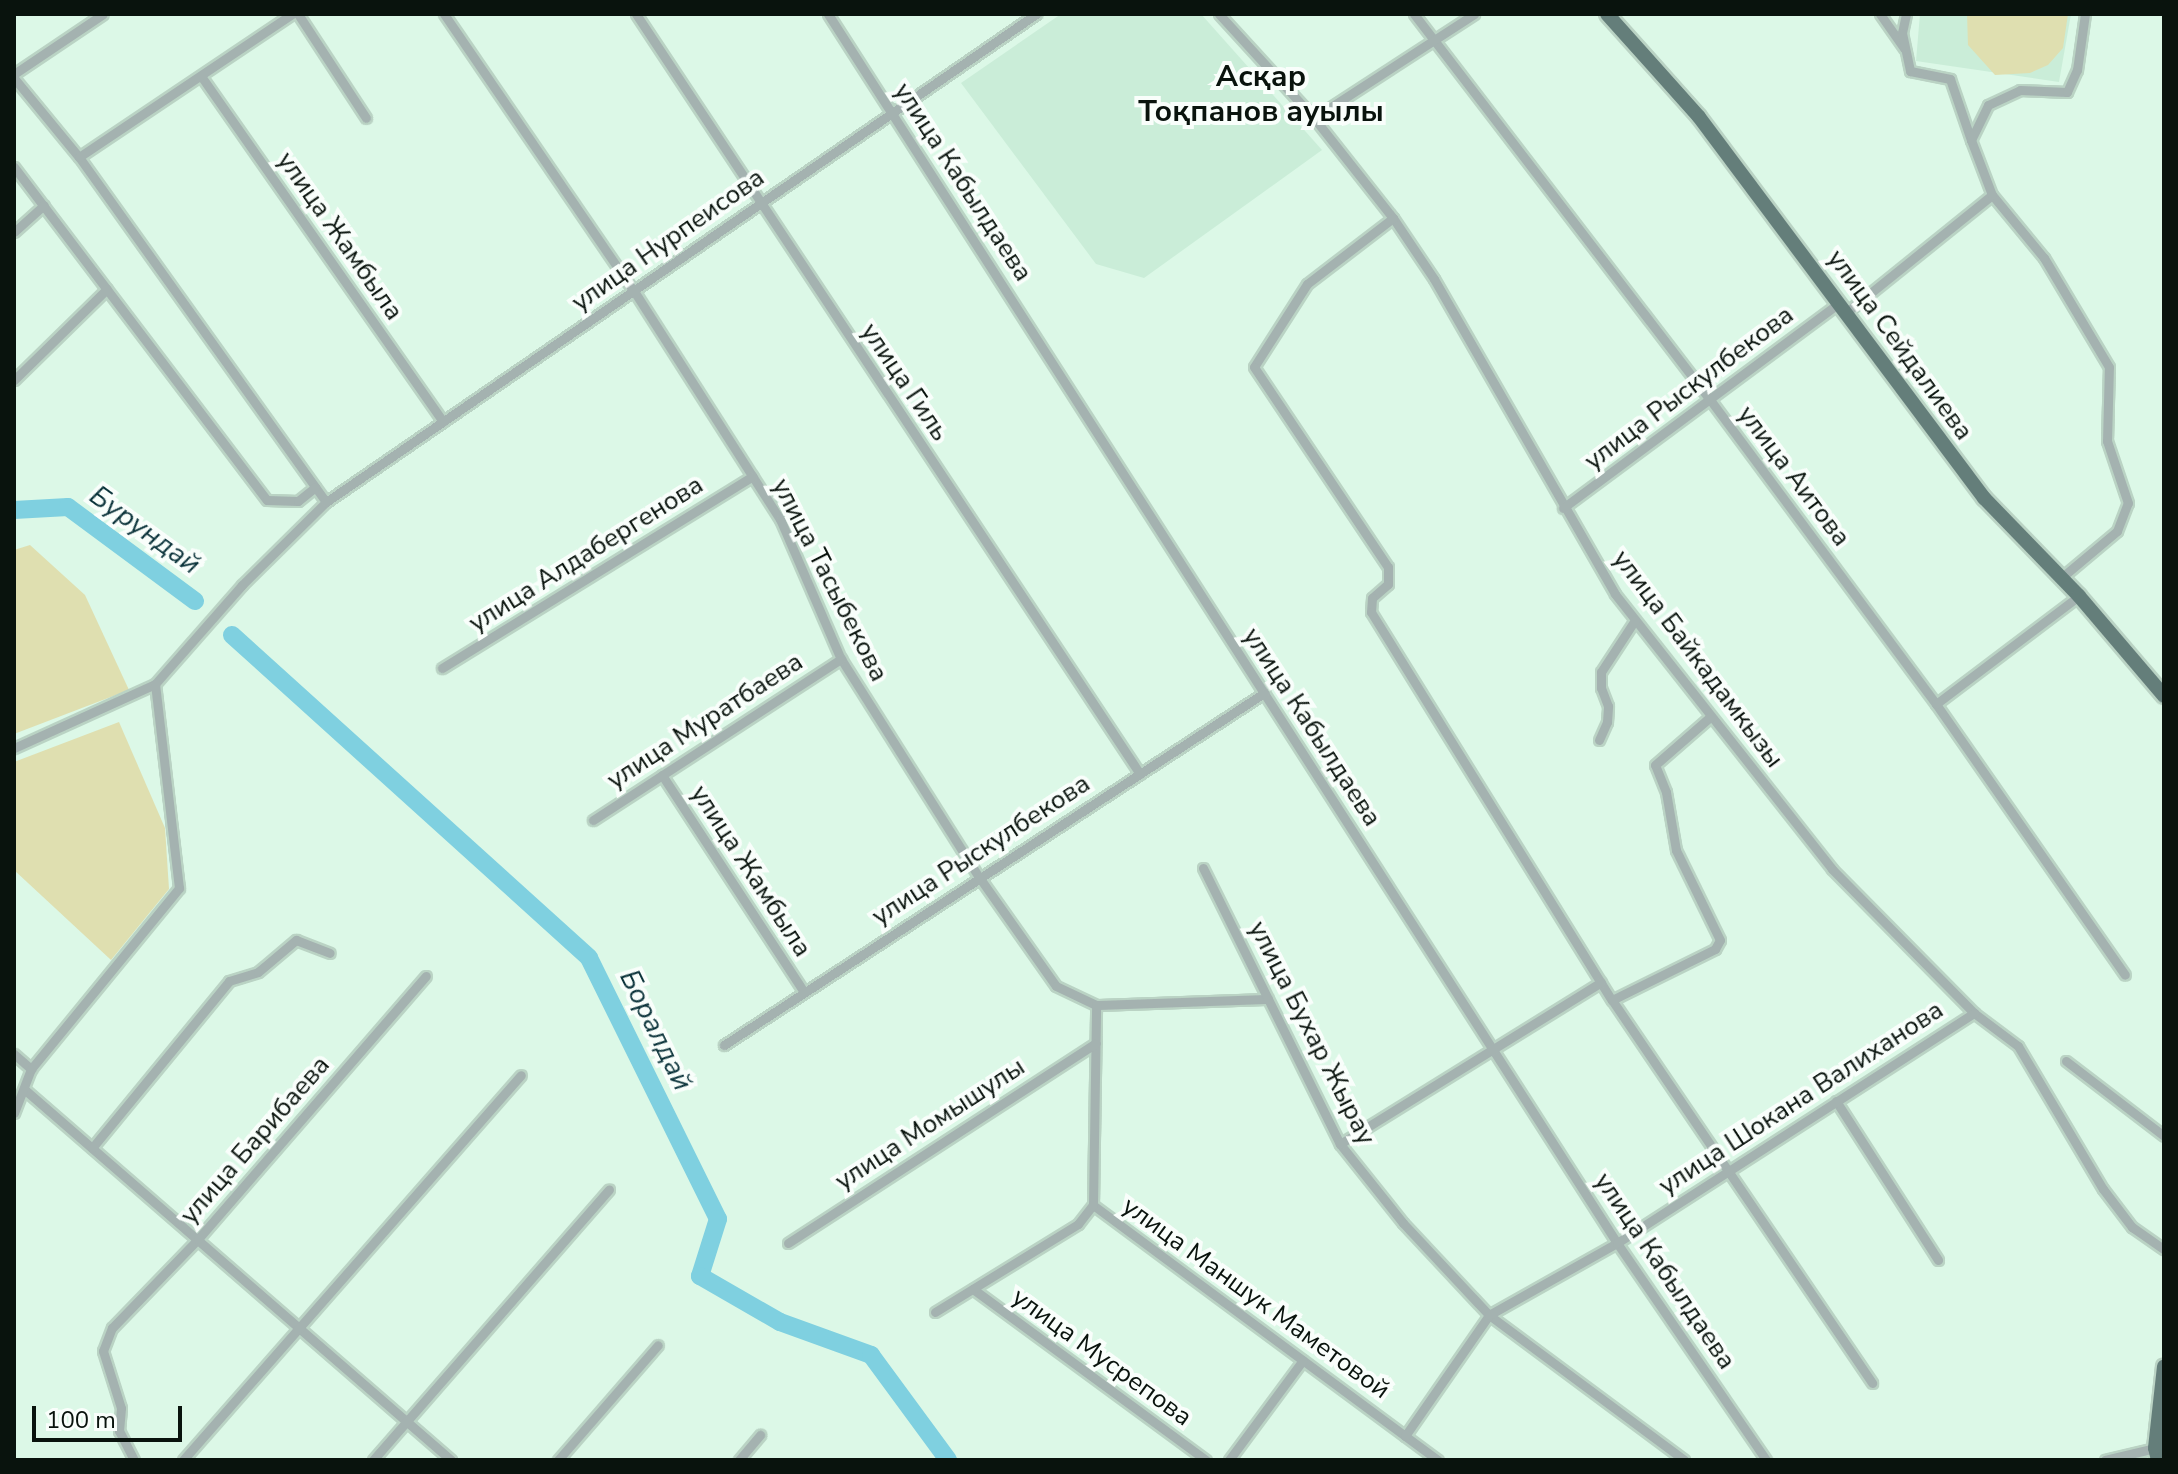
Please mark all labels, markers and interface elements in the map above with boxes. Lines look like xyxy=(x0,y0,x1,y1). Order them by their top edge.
district label: Асқар Тоқпанов ауылы xyxy=(1138,59,1384,130)
street label: улица Кабылдаева xyxy=(887,77,1039,287)
street label: улица Жамбыла xyxy=(270,146,410,326)
street label: улица Нурпеисова xyxy=(566,162,770,318)
street label: улица Сейдалиева xyxy=(1821,244,1979,446)
street label: улица Рыскулбекова xyxy=(1578,299,1800,477)
street label: улица Гиль xyxy=(854,317,956,447)
street label: улица Аитова xyxy=(1731,400,1857,552)
street label: улица Алдабергенова xyxy=(463,469,709,639)
street label: улица Тасыбекова xyxy=(765,473,895,687)
water label: Бурундай xyxy=(83,479,207,581)
street label: улица Байкадамкызы xyxy=(1606,544,1790,774)
street label: улица Кабылдаева xyxy=(1236,622,1388,832)
street label: улица Муратбаева xyxy=(601,646,809,796)
street label: улица Рыскулбекова xyxy=(866,768,1096,932)
street label: улица Жамбыла xyxy=(684,779,818,963)
street label: улица Бухар Жырау xyxy=(1242,916,1382,1150)
water label: Боралдай xyxy=(612,964,700,1096)
street label: улица Шокана Валиханова xyxy=(1653,994,1949,1202)
street label: улица Барибаева xyxy=(174,1050,336,1230)
street label: улица Момышулы xyxy=(829,1051,1031,1197)
street label: улица Кабылдаева xyxy=(1588,1167,1742,1375)
street label: улица Маншук Маметовой xyxy=(1116,1190,1396,1406)
street label: улица Мусрепова xyxy=(1006,1281,1198,1433)
scale bar xyxy=(36,1390,186,1440)
text: 100 m xyxy=(46,1404,116,1436)

